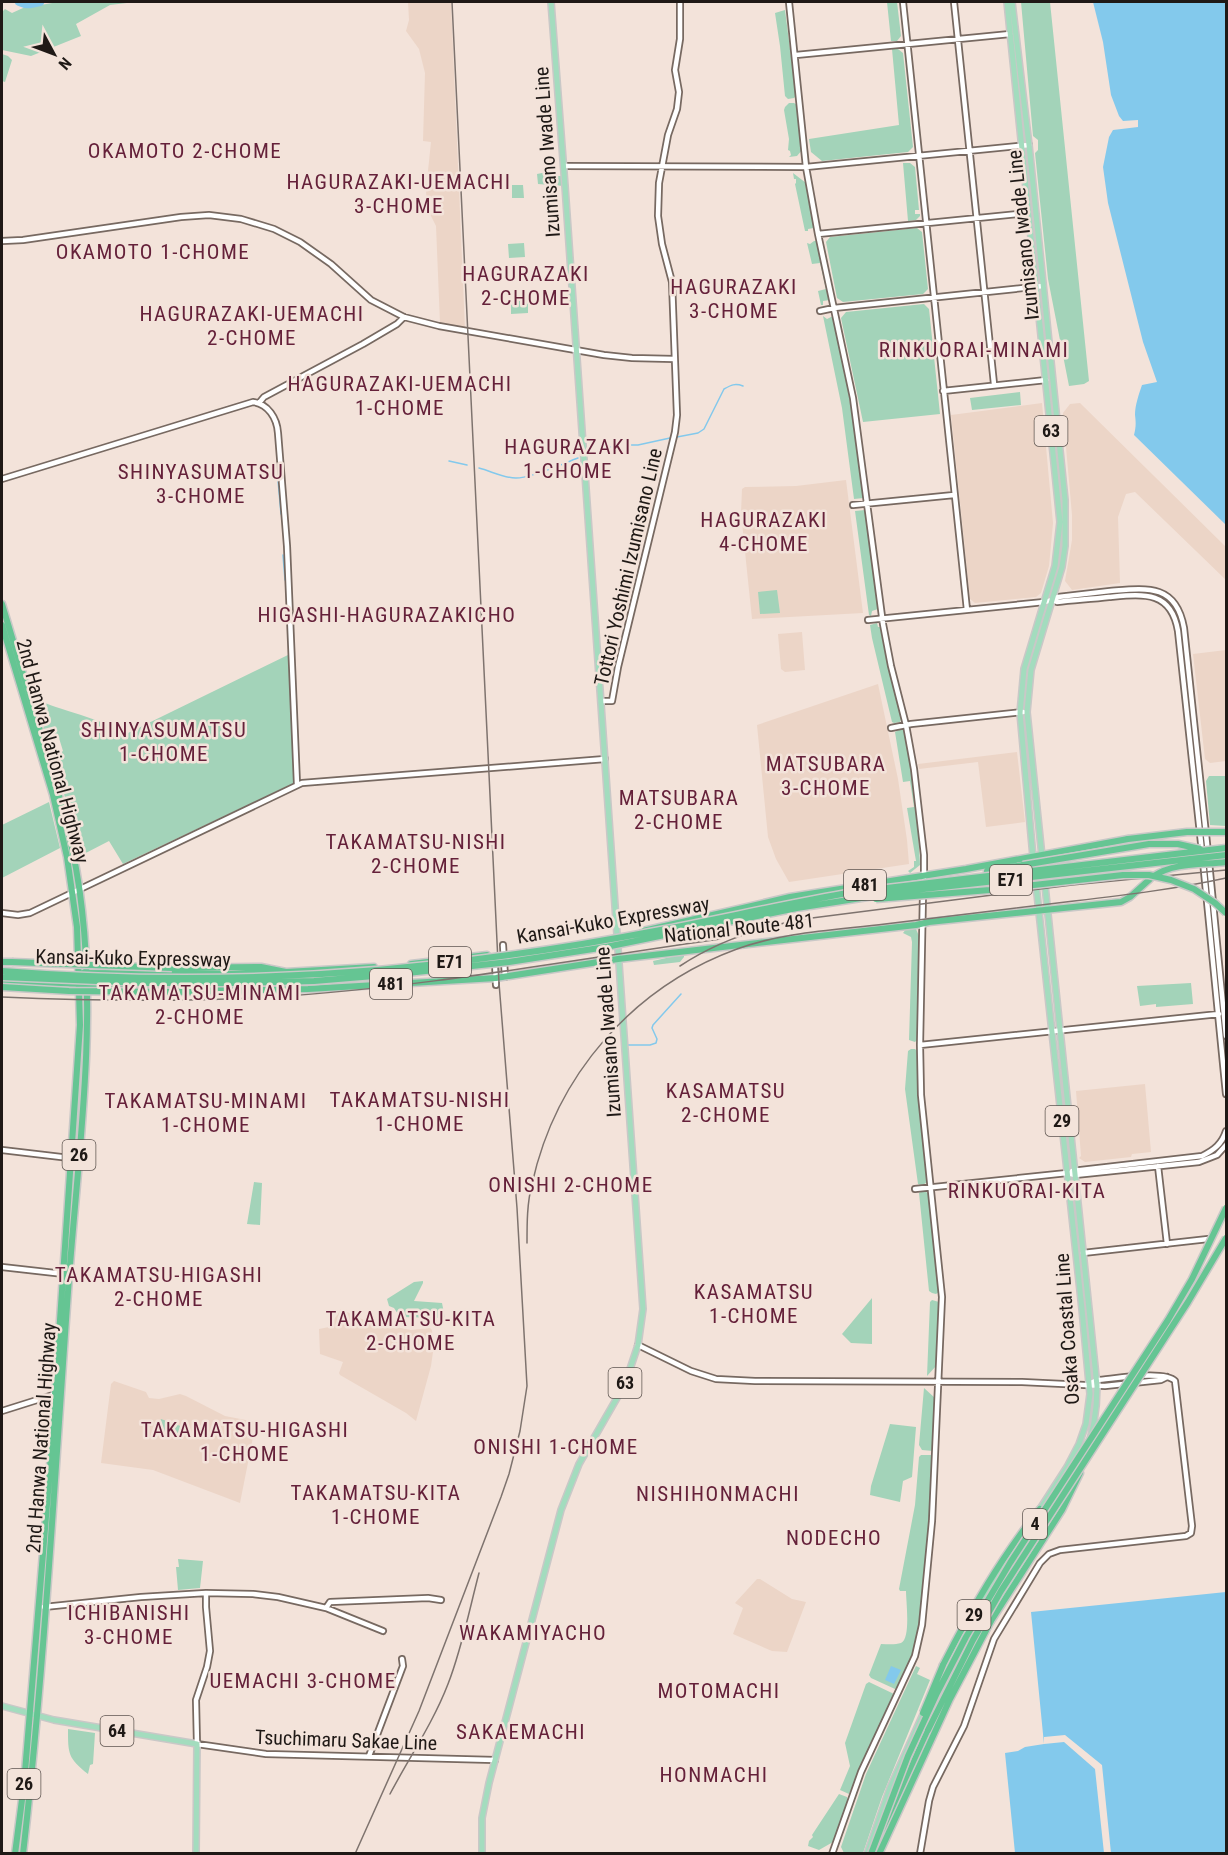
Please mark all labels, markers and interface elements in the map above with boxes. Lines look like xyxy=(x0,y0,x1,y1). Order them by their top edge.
north arrow xyxy=(24,24,84,84)
text: N xyxy=(55,54,75,73)
street label: Izumisano Iwade Line xyxy=(529,66,565,238)
district label: OKAMOTO 2-CHOME xyxy=(88,139,282,163)
street label: Izumisano Iwade Line xyxy=(1002,149,1044,321)
district label: HAGURAZAKI-UEMACHI 3-CHOME xyxy=(286,170,512,218)
district label: OKAMOTO 1-CHOME xyxy=(56,240,250,264)
district label: HAGURAZAKI 2-CHOME xyxy=(462,262,590,310)
district label: HAGURAZAKI 3-CHOME xyxy=(670,275,798,323)
district label: HAGURAZAKI-UEMACHI 2-CHOME xyxy=(139,302,365,350)
district label: RINKUORAI-MINAMI xyxy=(879,338,1069,362)
district label: HAGURAZAKI-UEMACHI 1-CHOME xyxy=(287,372,513,420)
road number: 63 xyxy=(1034,416,1068,446)
district label: HAGURAZAKI 1-CHOME xyxy=(504,435,632,483)
street label: Tottori Yoshimi Izumisano Line xyxy=(589,446,667,688)
district label: SHINYASUMATSU 3-CHOME xyxy=(118,460,284,508)
district label: HAGURAZAKI 4-CHOME xyxy=(700,508,828,556)
district label: HIGASHI-HAGURAZAKICHO xyxy=(258,603,516,627)
street label: 2nd Hanwa National Highway xyxy=(11,636,95,866)
district label: SHINYASUMATSU 1-CHOME xyxy=(81,718,247,766)
district label: MATSUBARA 3-CHOME xyxy=(766,752,886,800)
district label: MATSUBARA 2-CHOME xyxy=(619,786,739,834)
district label: TAKAMATSU-NISHI 2-CHOME xyxy=(325,830,507,878)
road number: E71 xyxy=(990,865,1032,895)
road number: 481 xyxy=(844,870,886,900)
street label: Kansai-Kuko Expressway xyxy=(515,891,711,949)
street label: National Route 481 xyxy=(663,908,815,948)
street label: Kansai-Kuko Expressway xyxy=(35,944,231,972)
street label: Izumisano Iwade Line xyxy=(590,946,626,1118)
road number: E71 xyxy=(429,947,471,977)
road number: 481 xyxy=(370,969,412,999)
district label: TAKAMATSU-MINAMI 2-CHOME xyxy=(99,981,301,1029)
district label: KASAMATSU 2-CHOME xyxy=(666,1079,786,1127)
district label: TAKAMATSU-NISHI 1-CHOME xyxy=(329,1088,511,1136)
district label: TAKAMATSU-MINAMI 1-CHOME xyxy=(105,1089,307,1137)
road number: 29 xyxy=(1046,1106,1078,1136)
road number: 26 xyxy=(62,1140,96,1170)
district label: ONISHI 2-CHOME xyxy=(488,1173,654,1197)
district label: RINKUORAI-KITA xyxy=(948,1179,1106,1203)
street label: Osaka Coastal Line xyxy=(1050,1252,1084,1406)
district label: TAKAMATSU-HIGASHI 2-CHOME xyxy=(55,1263,263,1311)
district label: KASAMATSU 1-CHOME xyxy=(694,1280,814,1328)
district label: TAKAMATSU-KITA 2-CHOME xyxy=(326,1307,496,1355)
street label: 2nd Hanwa National Highway xyxy=(21,1322,61,1554)
road number: 63 xyxy=(608,1368,642,1398)
district label: TAKAMATSU-HIGASHI 1-CHOME xyxy=(141,1418,349,1466)
district label: ONISHI 1-CHOME xyxy=(473,1435,639,1459)
district label: TAKAMATSU-KITA 1-CHOME xyxy=(291,1481,461,1529)
district label: NISHIHONMACHI xyxy=(636,1482,800,1506)
road number: 4 xyxy=(1023,1509,1047,1539)
district label: NODECHO xyxy=(786,1526,882,1550)
road number: 29 xyxy=(958,1600,990,1630)
district label: ICHIBANISHI 3-CHOME xyxy=(68,1601,190,1649)
district label: WAKAMIYACHO xyxy=(459,1621,607,1645)
district label: UEMACHI 3-CHOME xyxy=(209,1669,397,1693)
district label: MOTOMACHI xyxy=(657,1679,781,1703)
road number: 64 xyxy=(100,1716,134,1746)
district label: SAKAEMACHI xyxy=(456,1720,586,1744)
street label: Tsuchimaru Sakae Line xyxy=(255,1725,437,1755)
district label: HONMACHI xyxy=(660,1763,768,1787)
road number: 26 xyxy=(8,1769,40,1799)

